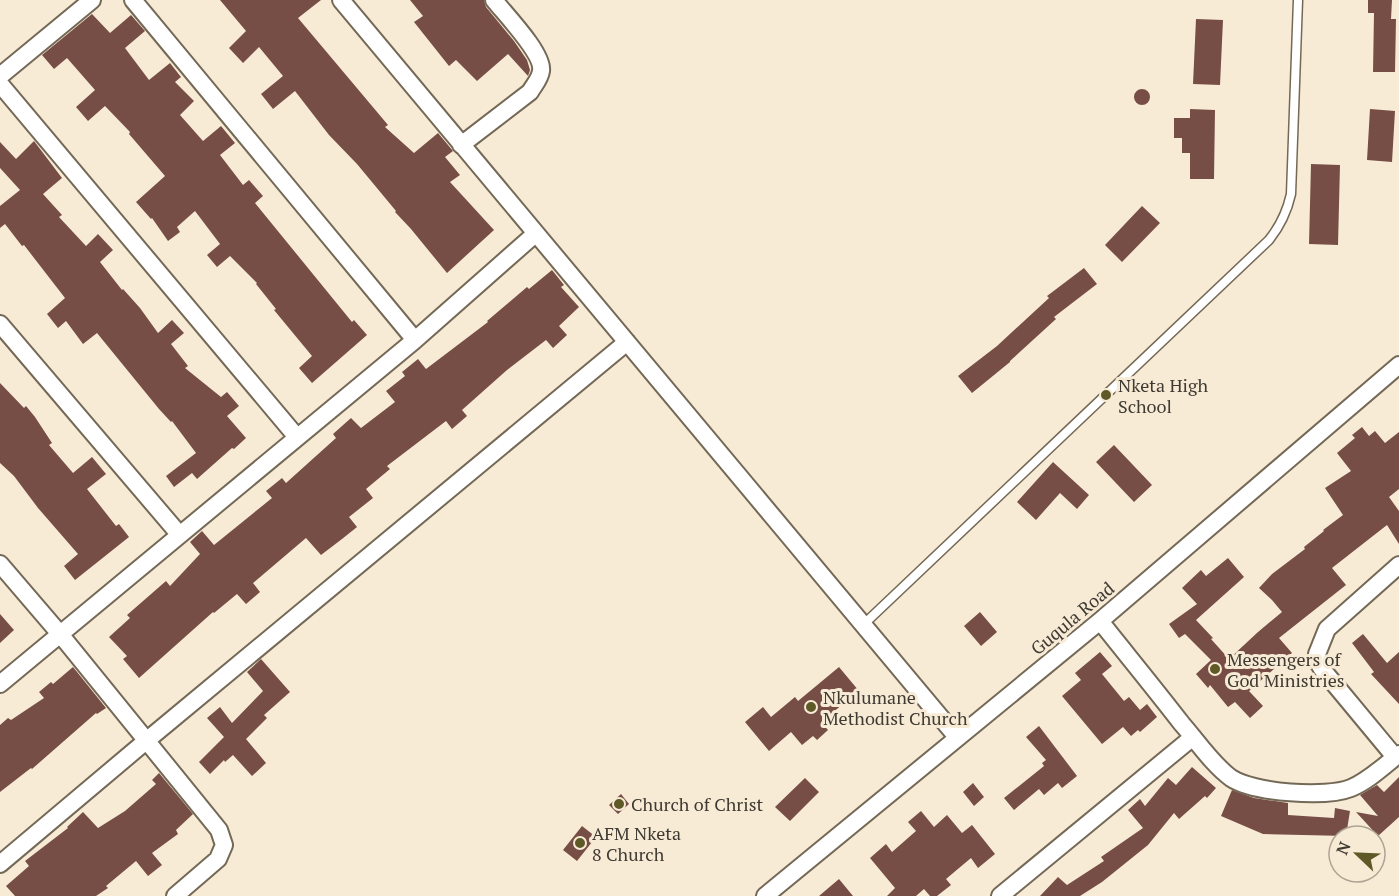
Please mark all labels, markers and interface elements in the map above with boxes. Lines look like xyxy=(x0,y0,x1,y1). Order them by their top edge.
place label: Nketa High School xyxy=(1118,373,1208,418)
marker: Nketa High School xyxy=(1099,388,1113,402)
street label: Guqula Road xyxy=(1025,576,1119,660)
place label: Messengers of God Ministries xyxy=(1227,647,1345,692)
marker: Messengers of God Ministries xyxy=(1208,662,1222,676)
place label: Nkulumane Methodist Church xyxy=(823,685,968,730)
marker: Nkulumane Methodist Church xyxy=(804,700,818,714)
place label: Church of Christ xyxy=(631,792,763,816)
marker: Church of Christ xyxy=(612,797,626,811)
place label: AFM Nketa 8 Church xyxy=(592,821,681,866)
north arrow xyxy=(1327,824,1387,884)
marker: AFM Nketa 8 Church xyxy=(573,836,587,850)
text: N xyxy=(1331,838,1356,858)

